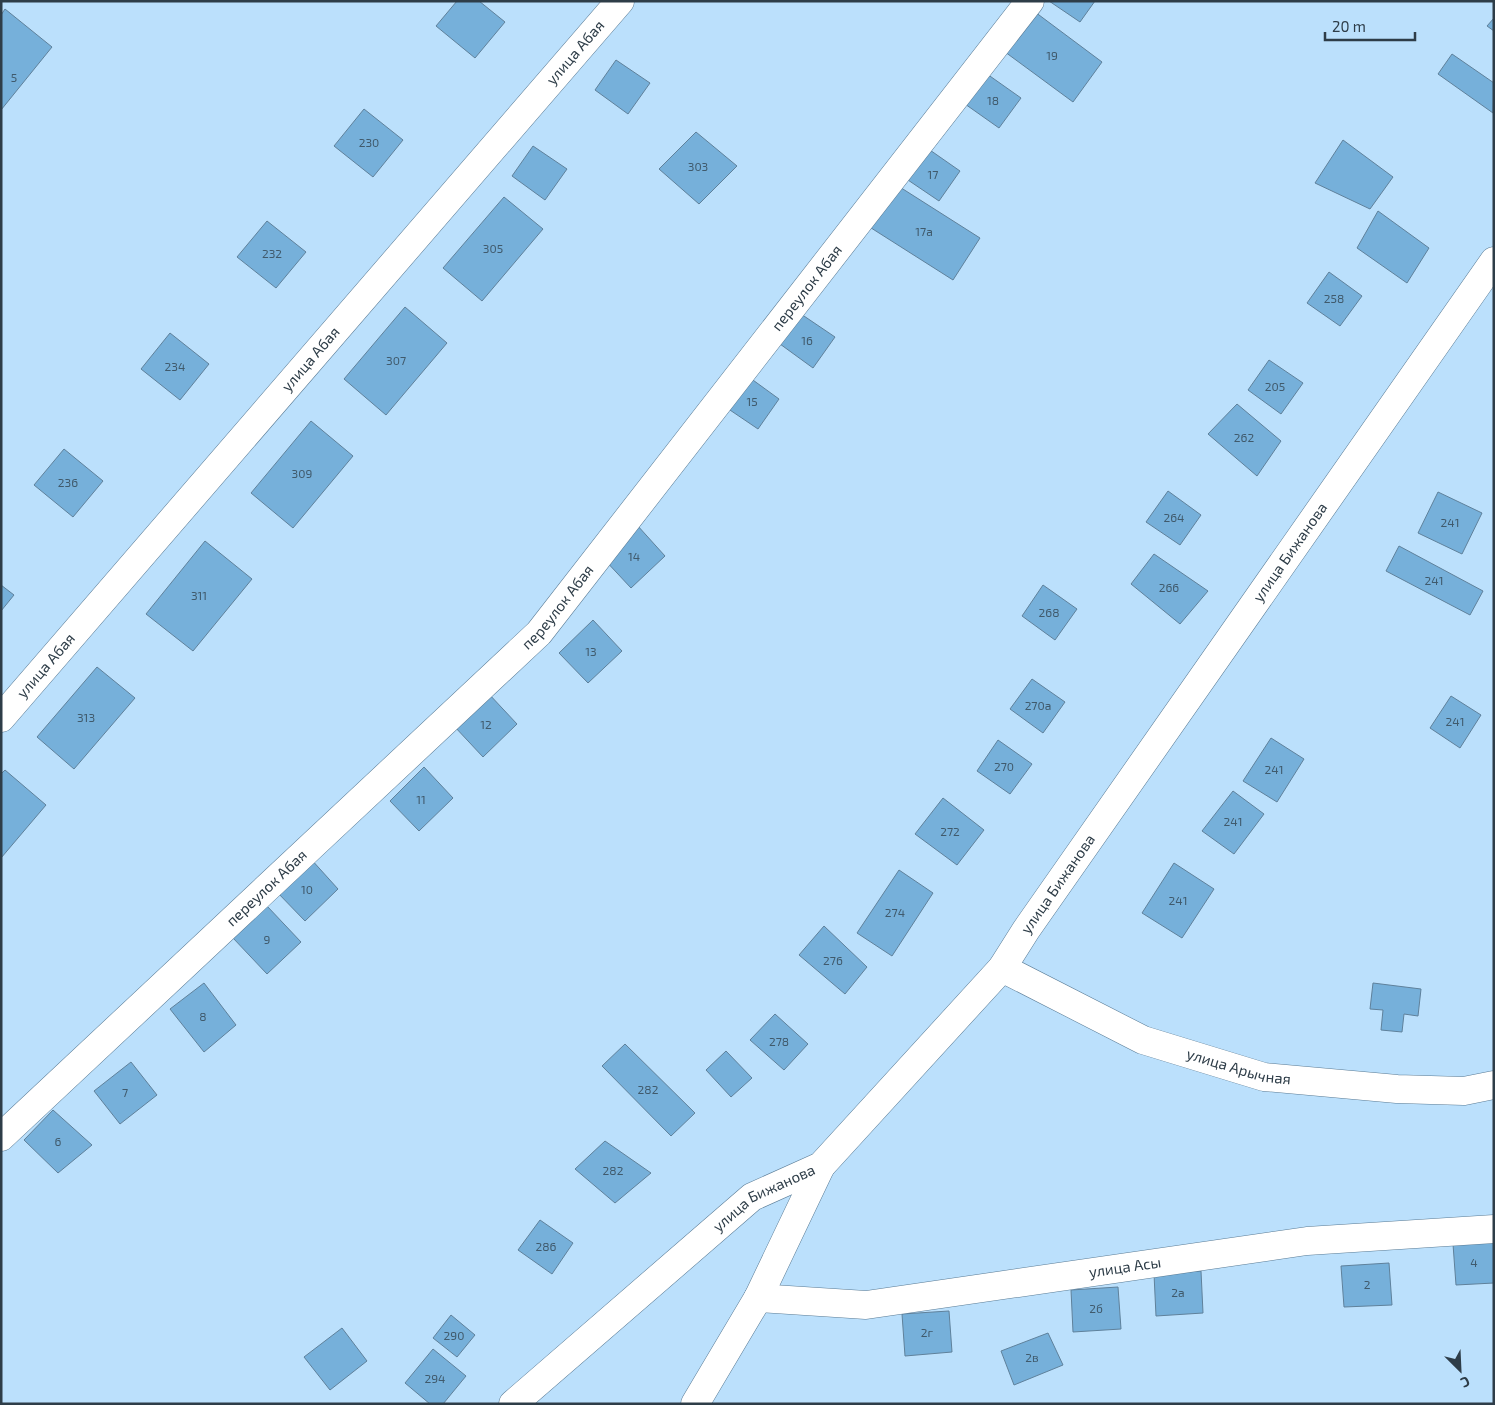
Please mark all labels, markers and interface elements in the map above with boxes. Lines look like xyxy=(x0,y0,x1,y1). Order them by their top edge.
scale bar xyxy=(1325,10,1415,42)
street label: улица Абая xyxy=(542,16,608,89)
text: 20 m xyxy=(1332,17,1366,35)
house number: 19 xyxy=(1046,48,1058,62)
house number: 5 xyxy=(11,70,17,84)
house number: 18 xyxy=(987,93,999,107)
house number: 230 xyxy=(359,135,379,149)
house number: 303 xyxy=(688,159,708,173)
house number: 17 xyxy=(928,167,938,181)
house number: 17а xyxy=(915,224,933,238)
house number: 305 xyxy=(483,241,503,255)
street label: переулок Абая xyxy=(767,241,845,334)
house number: 232 xyxy=(262,246,282,260)
house number: 258 xyxy=(1324,291,1344,305)
street label: улица Абая xyxy=(277,323,343,395)
house number: 16 xyxy=(801,333,813,347)
house number: 307 xyxy=(386,353,406,367)
house number: 234 xyxy=(165,359,185,373)
house number: 205 xyxy=(1265,379,1285,393)
house number: 15 xyxy=(746,394,758,408)
house number: 262 xyxy=(1234,430,1254,444)
house number: 309 xyxy=(292,466,313,480)
house number: 236 xyxy=(58,475,78,489)
street label: улица Бижанова xyxy=(1248,499,1330,605)
house number: 264 xyxy=(1164,510,1185,524)
house number: 241 xyxy=(1441,515,1459,529)
house number: 14 xyxy=(628,549,640,563)
street label: переулок Абая xyxy=(517,561,597,653)
house number: 241 xyxy=(1425,573,1443,587)
house number: 266 xyxy=(1159,580,1179,594)
house number: 311 xyxy=(191,588,207,602)
house number: 268 xyxy=(1039,605,1059,619)
street label: улица Абая xyxy=(12,629,78,702)
house number: 13 xyxy=(585,644,597,658)
house number: 270а xyxy=(1025,698,1051,712)
house number: 313 xyxy=(77,710,95,724)
house number: 241 xyxy=(1446,714,1464,728)
house number: 12 xyxy=(480,717,492,731)
house number: 270 xyxy=(994,759,1014,773)
house number: 241 xyxy=(1265,762,1283,776)
house number: 11 xyxy=(416,792,426,806)
house number: 241 xyxy=(1224,814,1242,828)
house number: 272 xyxy=(940,824,960,838)
street label: улица Бижанова xyxy=(1016,830,1098,937)
street label: переулок Абая xyxy=(222,845,310,929)
house number: 10 xyxy=(301,882,313,896)
house number: 241 xyxy=(1169,893,1187,907)
house number: 274 xyxy=(885,905,905,919)
house number: 9 xyxy=(264,932,271,946)
house number: 276 xyxy=(823,953,843,967)
house number: 8 xyxy=(199,1009,207,1023)
house number: 278 xyxy=(769,1034,789,1048)
street label: улица Арычная xyxy=(1184,1044,1292,1087)
house number: 282 xyxy=(638,1082,659,1096)
house number: 7 xyxy=(122,1085,128,1099)
house number: 6 xyxy=(55,1134,62,1148)
street label: улица Бижанова xyxy=(709,1160,818,1236)
house number: 282 xyxy=(603,1163,624,1177)
house number: 286 xyxy=(536,1239,557,1253)
street label: улица Асы xyxy=(1088,1252,1162,1282)
house number: 4 xyxy=(1470,1255,1478,1269)
house number: 2 xyxy=(1364,1277,1371,1291)
house number: 2а xyxy=(1171,1285,1185,1299)
house number: 2б xyxy=(1089,1301,1103,1315)
house number: 2г xyxy=(921,1325,934,1339)
house number: 290 xyxy=(444,1328,464,1342)
north arrow xyxy=(1435,1345,1485,1395)
house number: 2в xyxy=(1025,1350,1039,1364)
house number: 294 xyxy=(425,1371,446,1385)
text: С xyxy=(1458,1373,1473,1392)

